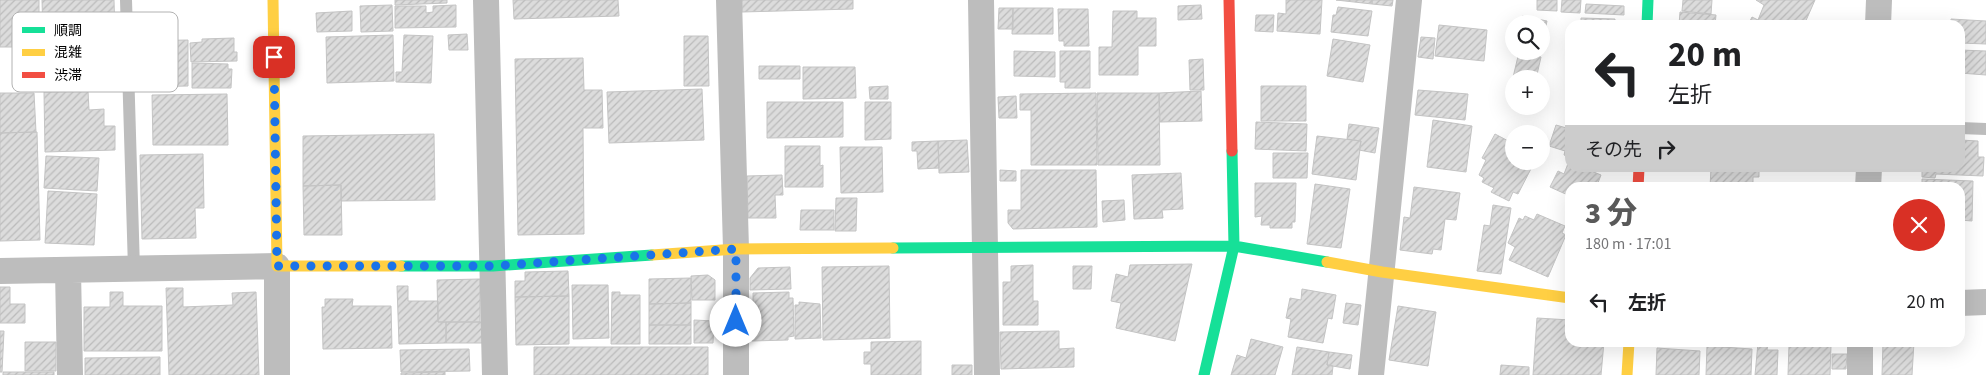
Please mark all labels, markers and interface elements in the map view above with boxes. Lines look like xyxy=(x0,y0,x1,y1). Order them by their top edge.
legend xyxy=(12,12,178,92)
map controls xyxy=(1505,15,1550,170)
button: search xyxy=(1505,15,1550,60)
text: 順調 xyxy=(54,21,82,41)
text: 20 m xyxy=(1668,30,1742,80)
pin xyxy=(253,36,295,78)
icon: left xyxy=(1585,40,1650,105)
text: 混雑 xyxy=(54,43,82,63)
icon: arrive xyxy=(260,43,288,71)
text: 渋滞 xyxy=(54,66,82,86)
button: + xyxy=(1505,70,1550,115)
text: 左折 xyxy=(1668,79,1712,111)
button: − xyxy=(1505,125,1550,170)
icon: right xyxy=(1652,135,1680,163)
text: その先 xyxy=(1585,137,1642,164)
text: 3 分 xyxy=(1585,192,1637,235)
button: close xyxy=(1893,199,1945,251)
text: 180 m · 17:01 xyxy=(1585,233,1672,255)
icon: left xyxy=(1585,288,1613,316)
text: 20 m xyxy=(1907,289,1945,316)
text: 左折 xyxy=(1628,290,1666,317)
position arrow xyxy=(709,294,761,346)

